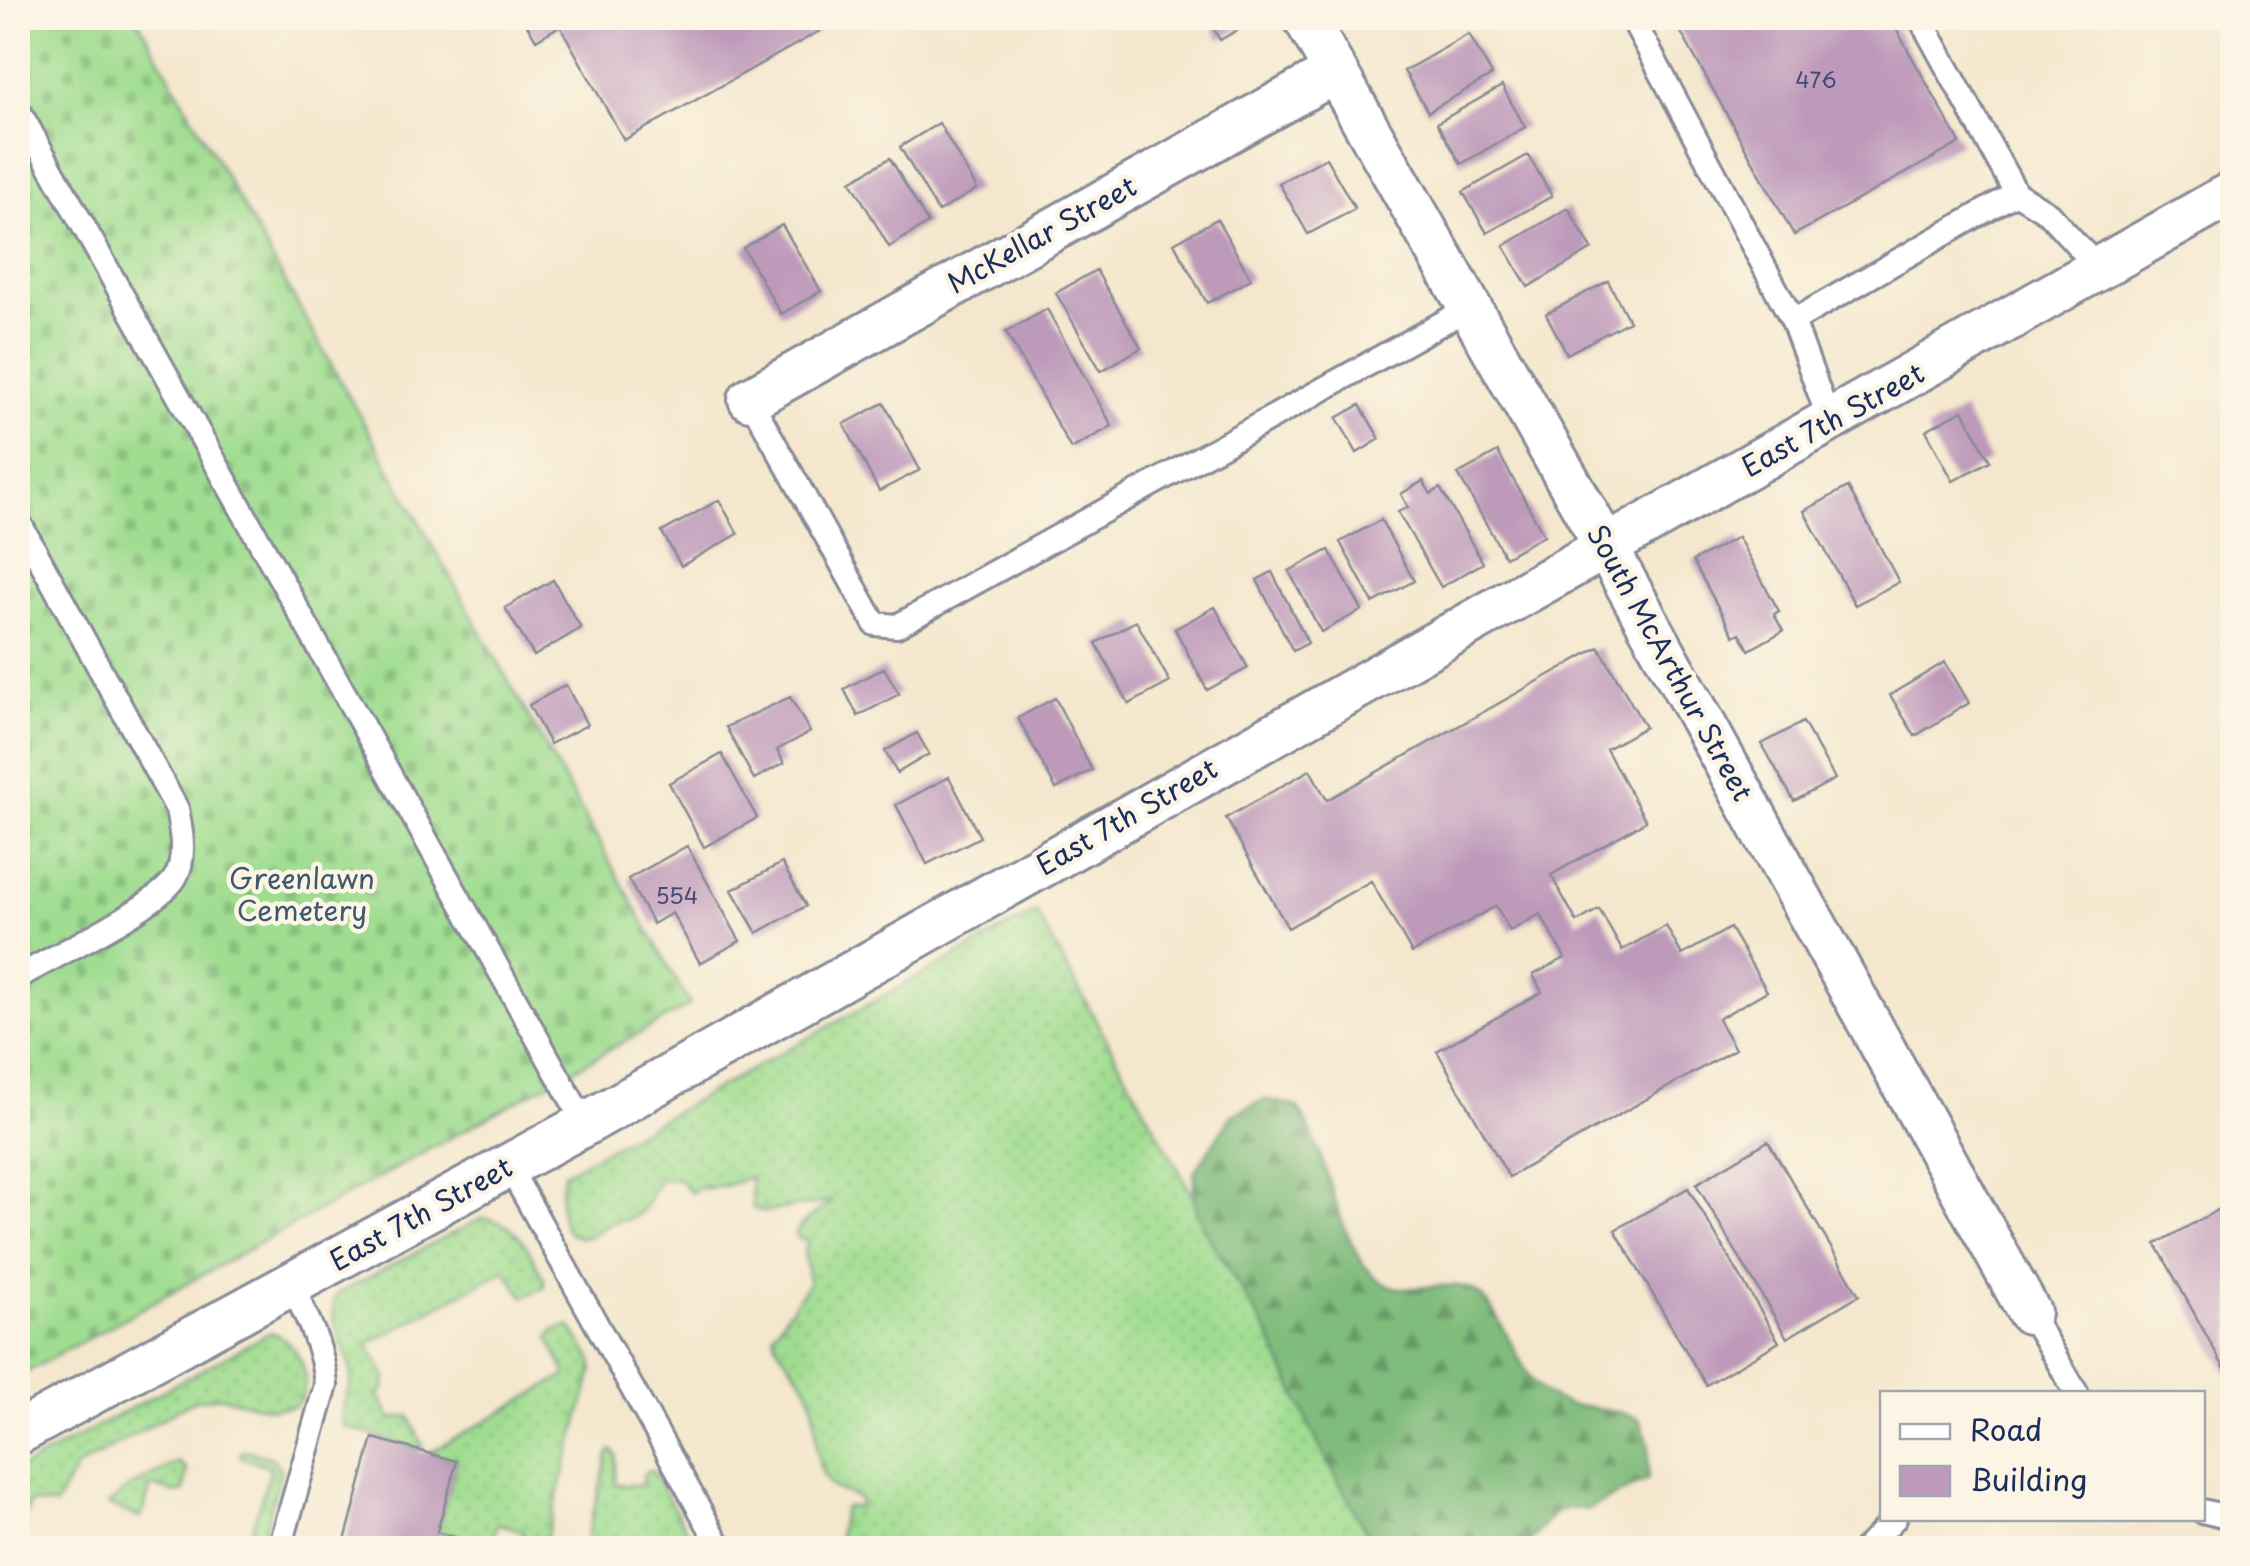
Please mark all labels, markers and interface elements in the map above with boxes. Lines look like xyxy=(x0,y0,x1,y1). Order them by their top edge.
house number: 476 xyxy=(1795,62,1837,95)
street label: McKellar Street xyxy=(939,164,1144,304)
street label: East 7th Street xyxy=(1733,351,1932,487)
street label: South McArthur Street xyxy=(1577,516,1765,808)
street label: East 7th Street xyxy=(1027,746,1225,885)
park label: Greenlawn Cemetery xyxy=(229,856,375,931)
house number: 554 xyxy=(656,878,698,911)
street label: East 7th Street xyxy=(321,1145,520,1281)
legend xyxy=(1880,1391,2205,1521)
text: Road xyxy=(1970,1406,2043,1451)
text: Building xyxy=(1970,1456,2087,1501)

